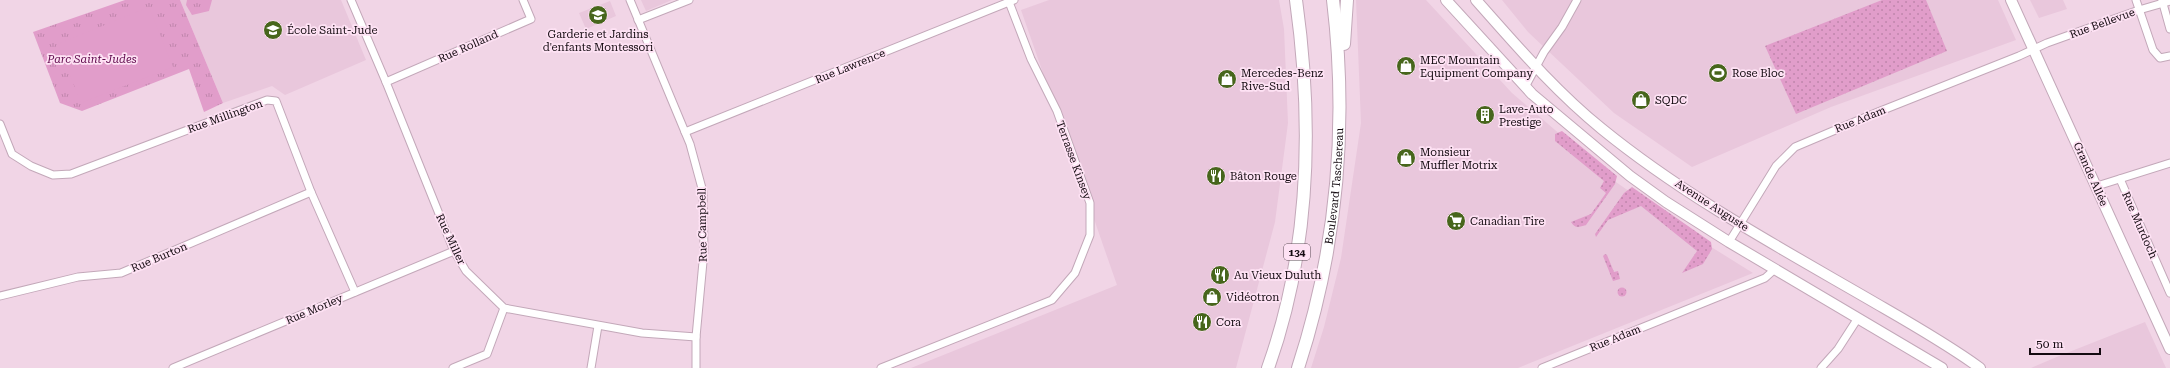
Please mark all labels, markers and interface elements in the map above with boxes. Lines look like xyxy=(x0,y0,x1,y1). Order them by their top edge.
school or university icon: Garderie et Jardins d'enfants Montessori xyxy=(587,4,609,26)
street label: Rue Bellevue xyxy=(2068,6,2137,41)
school or university icon: École Saint-Jude xyxy=(262,19,284,41)
place label: École Saint-Jude xyxy=(287,23,378,37)
street label: Rue Rolland xyxy=(436,27,500,65)
place label: Garderie et Jardins d'enfants Montessori xyxy=(543,28,654,54)
street label: Rue Lawrence xyxy=(813,46,887,86)
park label: Parc Saint-Judes xyxy=(46,53,137,66)
place label: MEC Mountain Equipment Company xyxy=(1420,54,1533,80)
shop icon: MEC Mountain Equipment Company xyxy=(1395,55,1417,77)
sports icon: Rose Bloc xyxy=(1707,62,1729,84)
place label: Mercedes-Benz Rive-Sud xyxy=(1241,67,1323,93)
place label: Rose Bloc xyxy=(1732,67,1784,80)
shop icon: Mercedes-Benz Rive-Sud xyxy=(1216,68,1238,90)
shop icon: SQDC xyxy=(1630,89,1652,111)
place label: SQDC xyxy=(1655,94,1687,107)
street label: Rue Millington xyxy=(186,97,264,136)
place label: Lave-Auto Prestige xyxy=(1499,103,1554,129)
street label: Rue Adam xyxy=(1833,103,1888,136)
building icon: Lave-Auto Prestige xyxy=(1474,104,1496,126)
street label: Terrasse Kinsey xyxy=(1053,119,1094,202)
street label: Boulevard Taschereau xyxy=(1322,128,1346,245)
street label: Grande Allée xyxy=(2071,140,2110,208)
place label: Monsieur Muffler Motrix xyxy=(1420,146,1498,172)
shop icon: Monsieur Muffler Motrix xyxy=(1395,147,1417,169)
restaurant icon: Bâton Rouge xyxy=(1205,165,1227,187)
place label: Bâton Rouge xyxy=(1230,170,1297,183)
street label: Avenue Auguste xyxy=(1673,177,1751,234)
street label: Rue Campbell xyxy=(695,187,710,262)
street label: Rue Murdoch xyxy=(2119,190,2160,261)
supermarket icon: Canadian Tire xyxy=(1445,210,1467,232)
street label: Rue Miller xyxy=(433,212,468,267)
place label: Canadian Tire xyxy=(1470,215,1545,228)
street label: Rue Burton xyxy=(129,240,189,275)
road number: 134 xyxy=(1284,244,1310,260)
restaurant icon: Au Vieux Duluth xyxy=(1209,264,1231,286)
place label: Au Vieux Duluth xyxy=(1234,269,1321,282)
shop icon: Vidéotron xyxy=(1201,286,1223,308)
street label: Rue Morley xyxy=(284,291,345,327)
place label: Vidéotron xyxy=(1226,291,1279,304)
restaurant icon: Cora xyxy=(1191,311,1213,333)
place label: Cora xyxy=(1216,316,1241,329)
street label: Rue Adam xyxy=(1588,322,1643,355)
scale bar xyxy=(2030,330,2100,356)
text: 50 m xyxy=(2036,337,2063,351)

